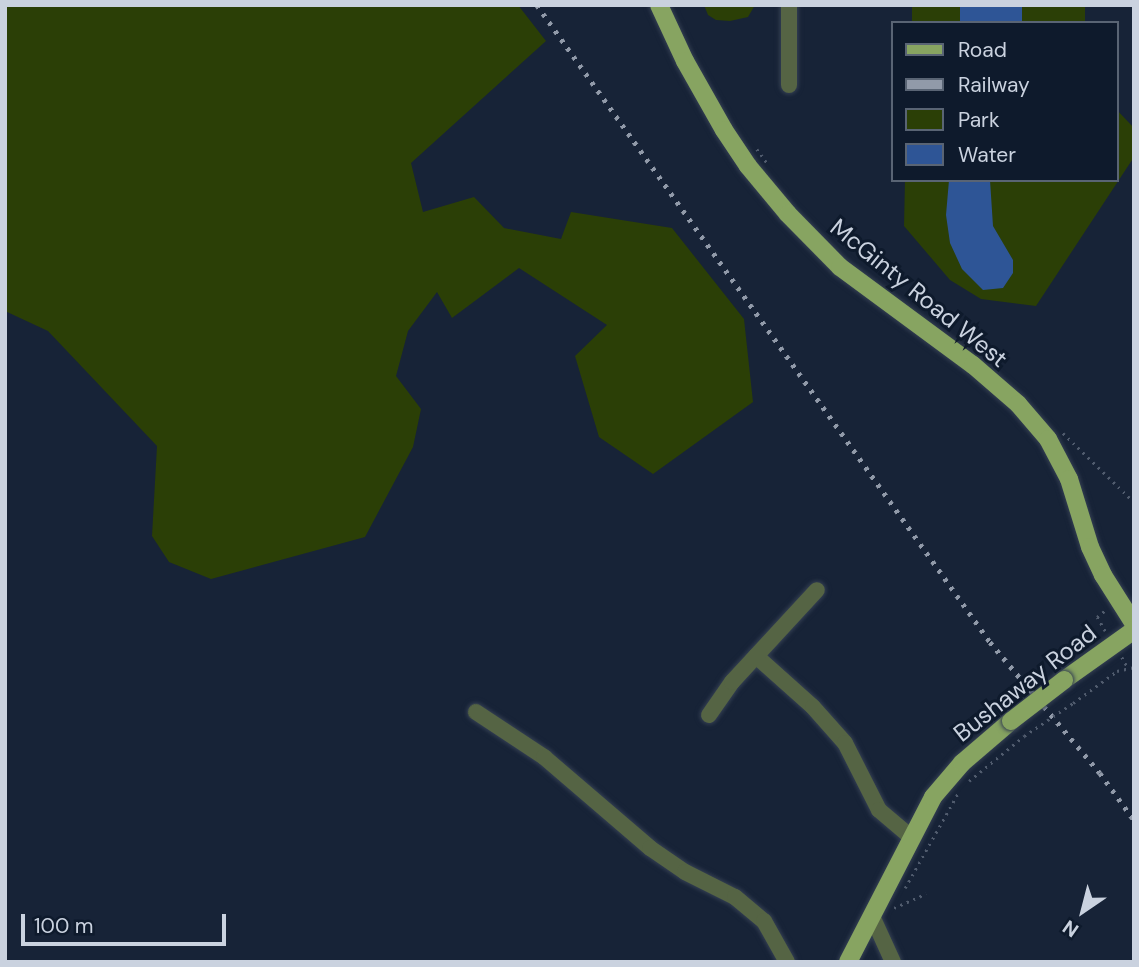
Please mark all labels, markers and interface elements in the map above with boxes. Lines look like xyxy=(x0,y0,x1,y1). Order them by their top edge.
legend xyxy=(890,21,1118,182)
text: Road xyxy=(958,36,1007,64)
text: Railway xyxy=(958,71,1030,99)
text: Park xyxy=(958,106,999,134)
text: Water xyxy=(958,141,1016,169)
street label: McGinty Road West xyxy=(825,213,1013,373)
street label: Bushaway Road xyxy=(948,618,1102,748)
north arrow xyxy=(1048,876,1118,946)
scale bar xyxy=(24,900,229,944)
text: 100 m xyxy=(34,912,94,940)
text: N xyxy=(1058,914,1084,943)

